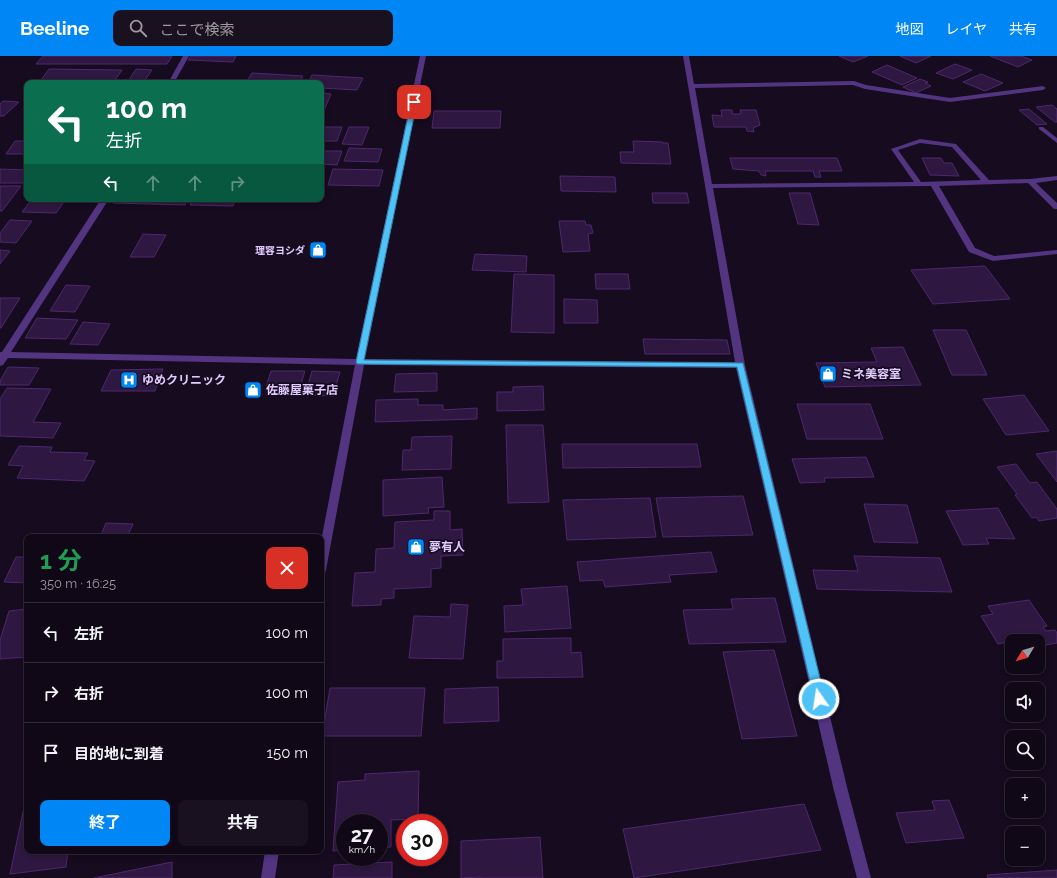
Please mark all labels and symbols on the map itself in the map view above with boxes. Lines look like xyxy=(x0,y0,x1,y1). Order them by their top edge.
pin xyxy=(397,85,431,119)
shop icon: 理容ヨシダ xyxy=(308,240,328,260)
place label: 理容ヨシダ xyxy=(255,245,305,256)
shop icon: ミネ美容室 xyxy=(818,364,838,384)
place label: ミネ美容室 xyxy=(841,367,901,381)
hospital icon: ゆめクリニック xyxy=(119,370,139,390)
place label: ゆめクリニック xyxy=(142,373,226,387)
shop icon: 佐藤屋菓子店 xyxy=(243,380,263,400)
place label: 佐藤屋菓子店 xyxy=(266,383,338,397)
shop icon: 夢有人 xyxy=(406,537,426,557)
place label: 夢有人 xyxy=(429,540,465,554)
north arrow xyxy=(1005,634,1045,674)
position arrow xyxy=(798,678,840,720)
speed limit sign: 30 xyxy=(396,814,448,866)

